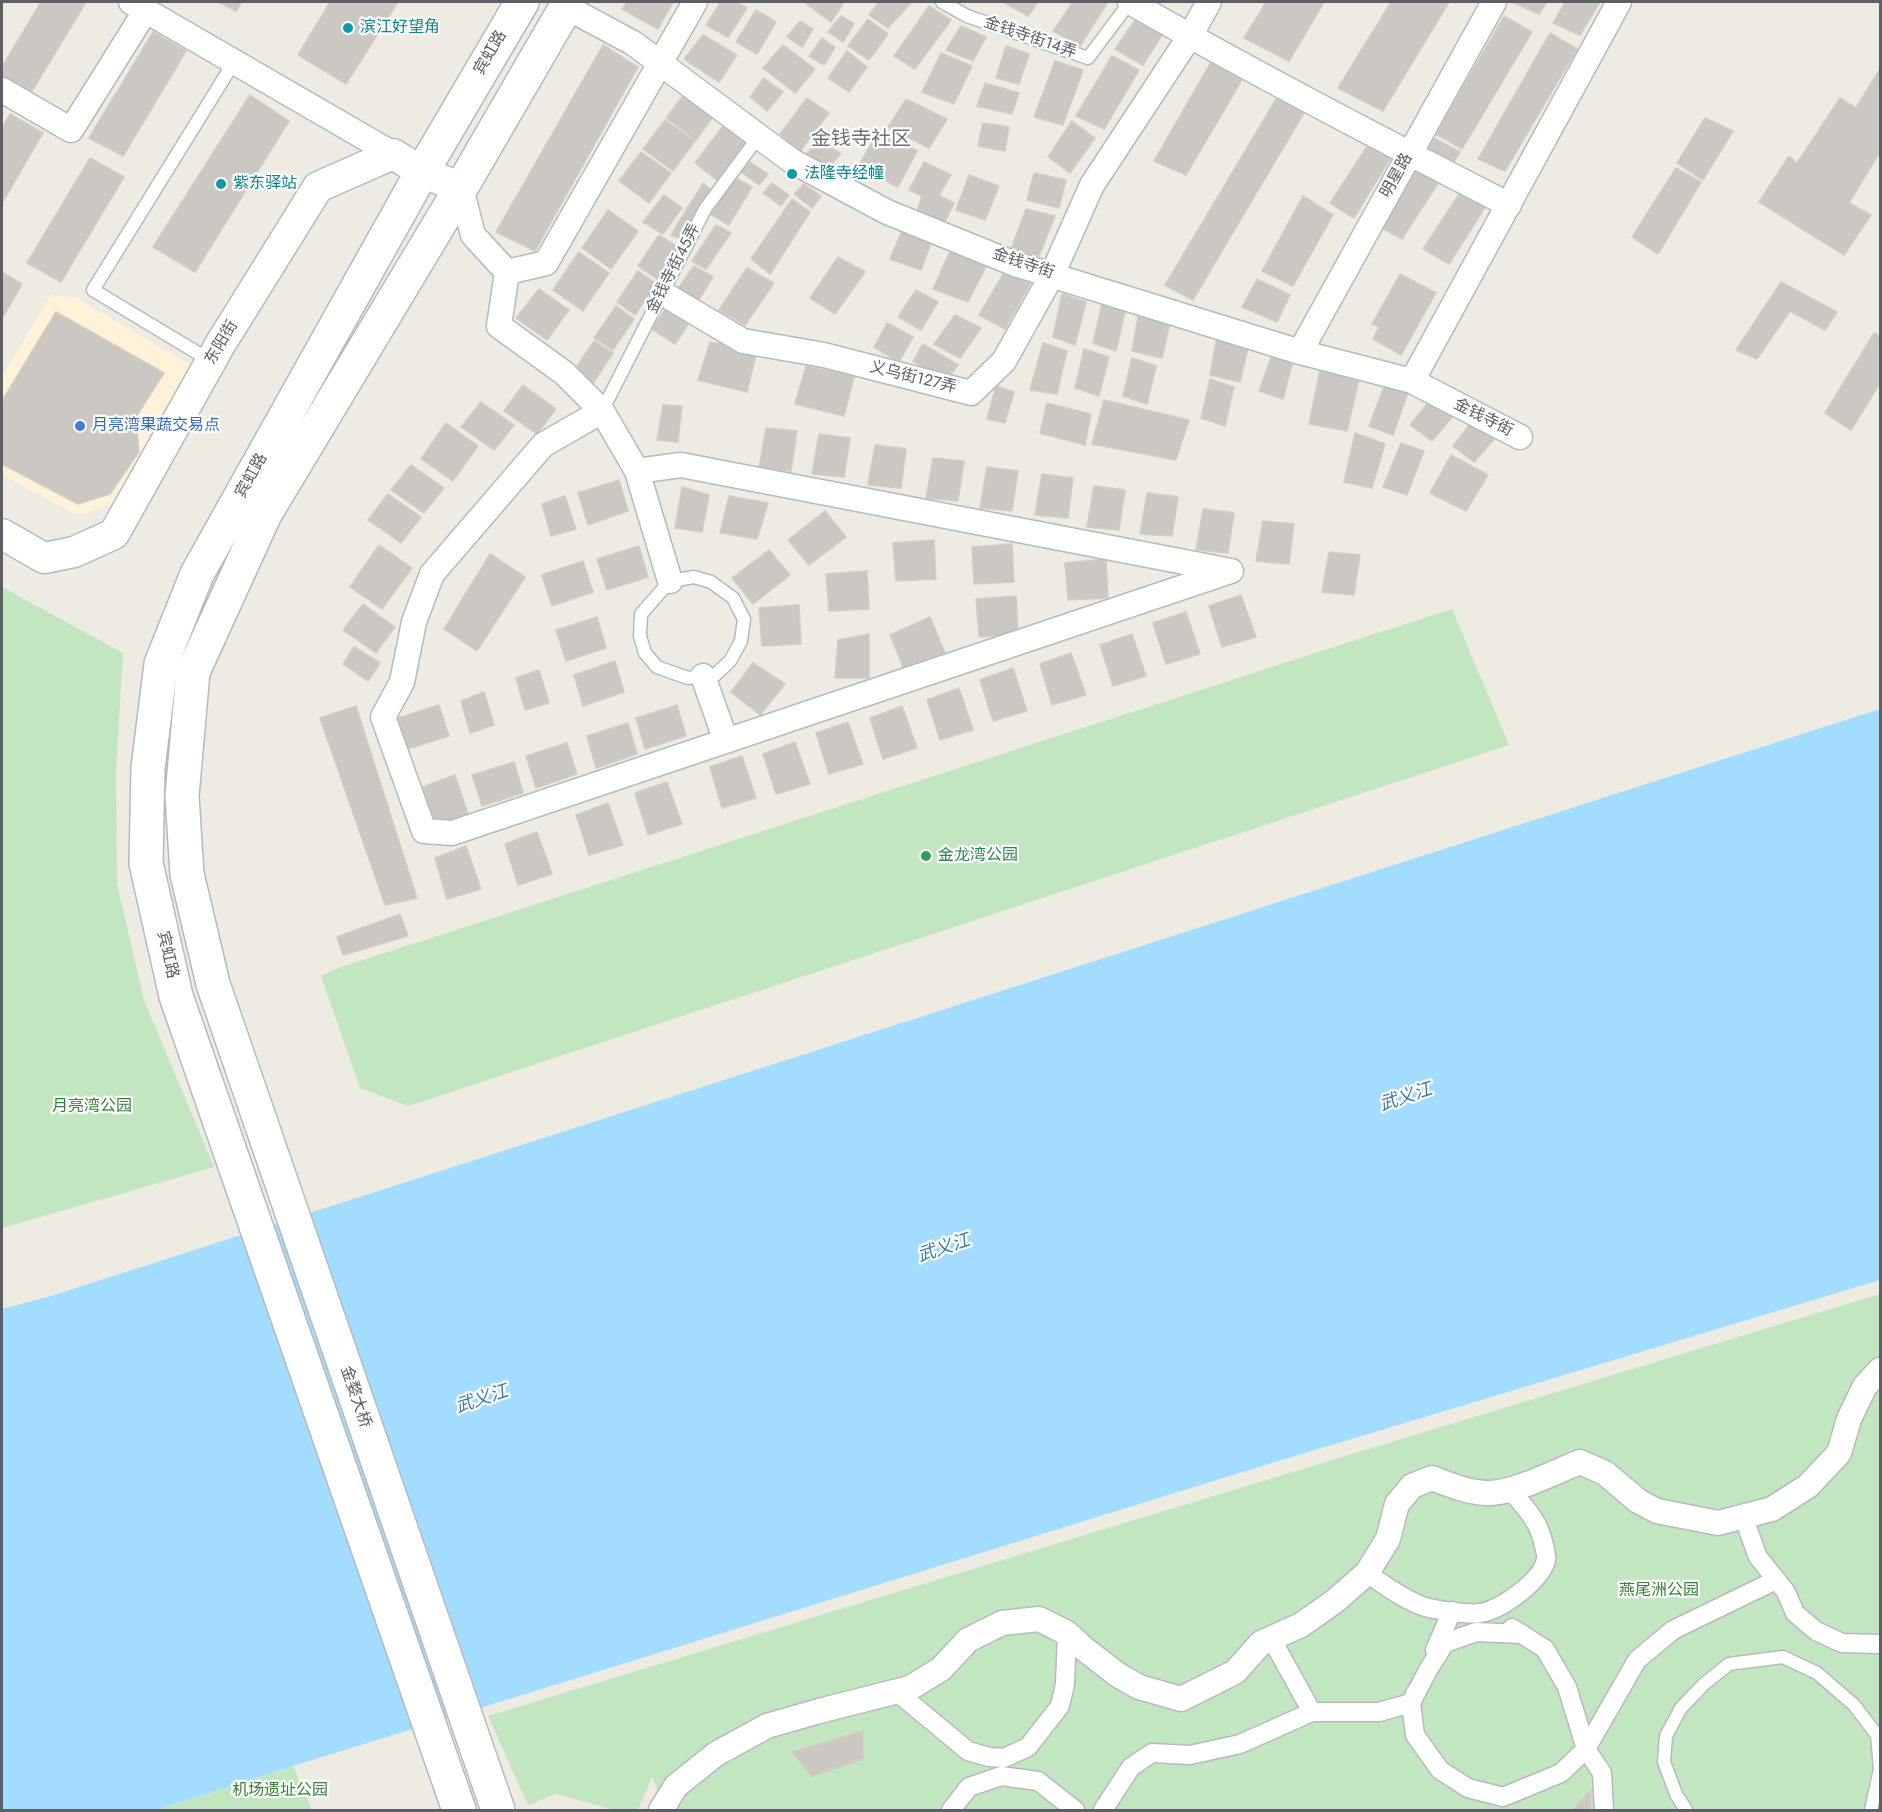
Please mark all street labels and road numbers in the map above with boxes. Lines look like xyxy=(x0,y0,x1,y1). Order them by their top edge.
street label: 金钱寺街14弄 xyxy=(981,13,1079,63)
street label: 宾虹路 xyxy=(471,27,511,79)
street label: 明星路 xyxy=(1377,150,1417,202)
street label: 金钱寺街45弄 xyxy=(643,221,705,317)
street label: 金钱寺街 xyxy=(990,245,1056,283)
street label: 东阳街 xyxy=(201,317,243,369)
street label: 义乌街127弄 xyxy=(868,358,958,398)
street label: 金钱寺街 xyxy=(1450,395,1516,441)
street label: 宾虹路 xyxy=(232,450,272,502)
street label: 宾虹路 xyxy=(152,929,182,981)
street label: 金婺大桥 xyxy=(336,1364,374,1430)

